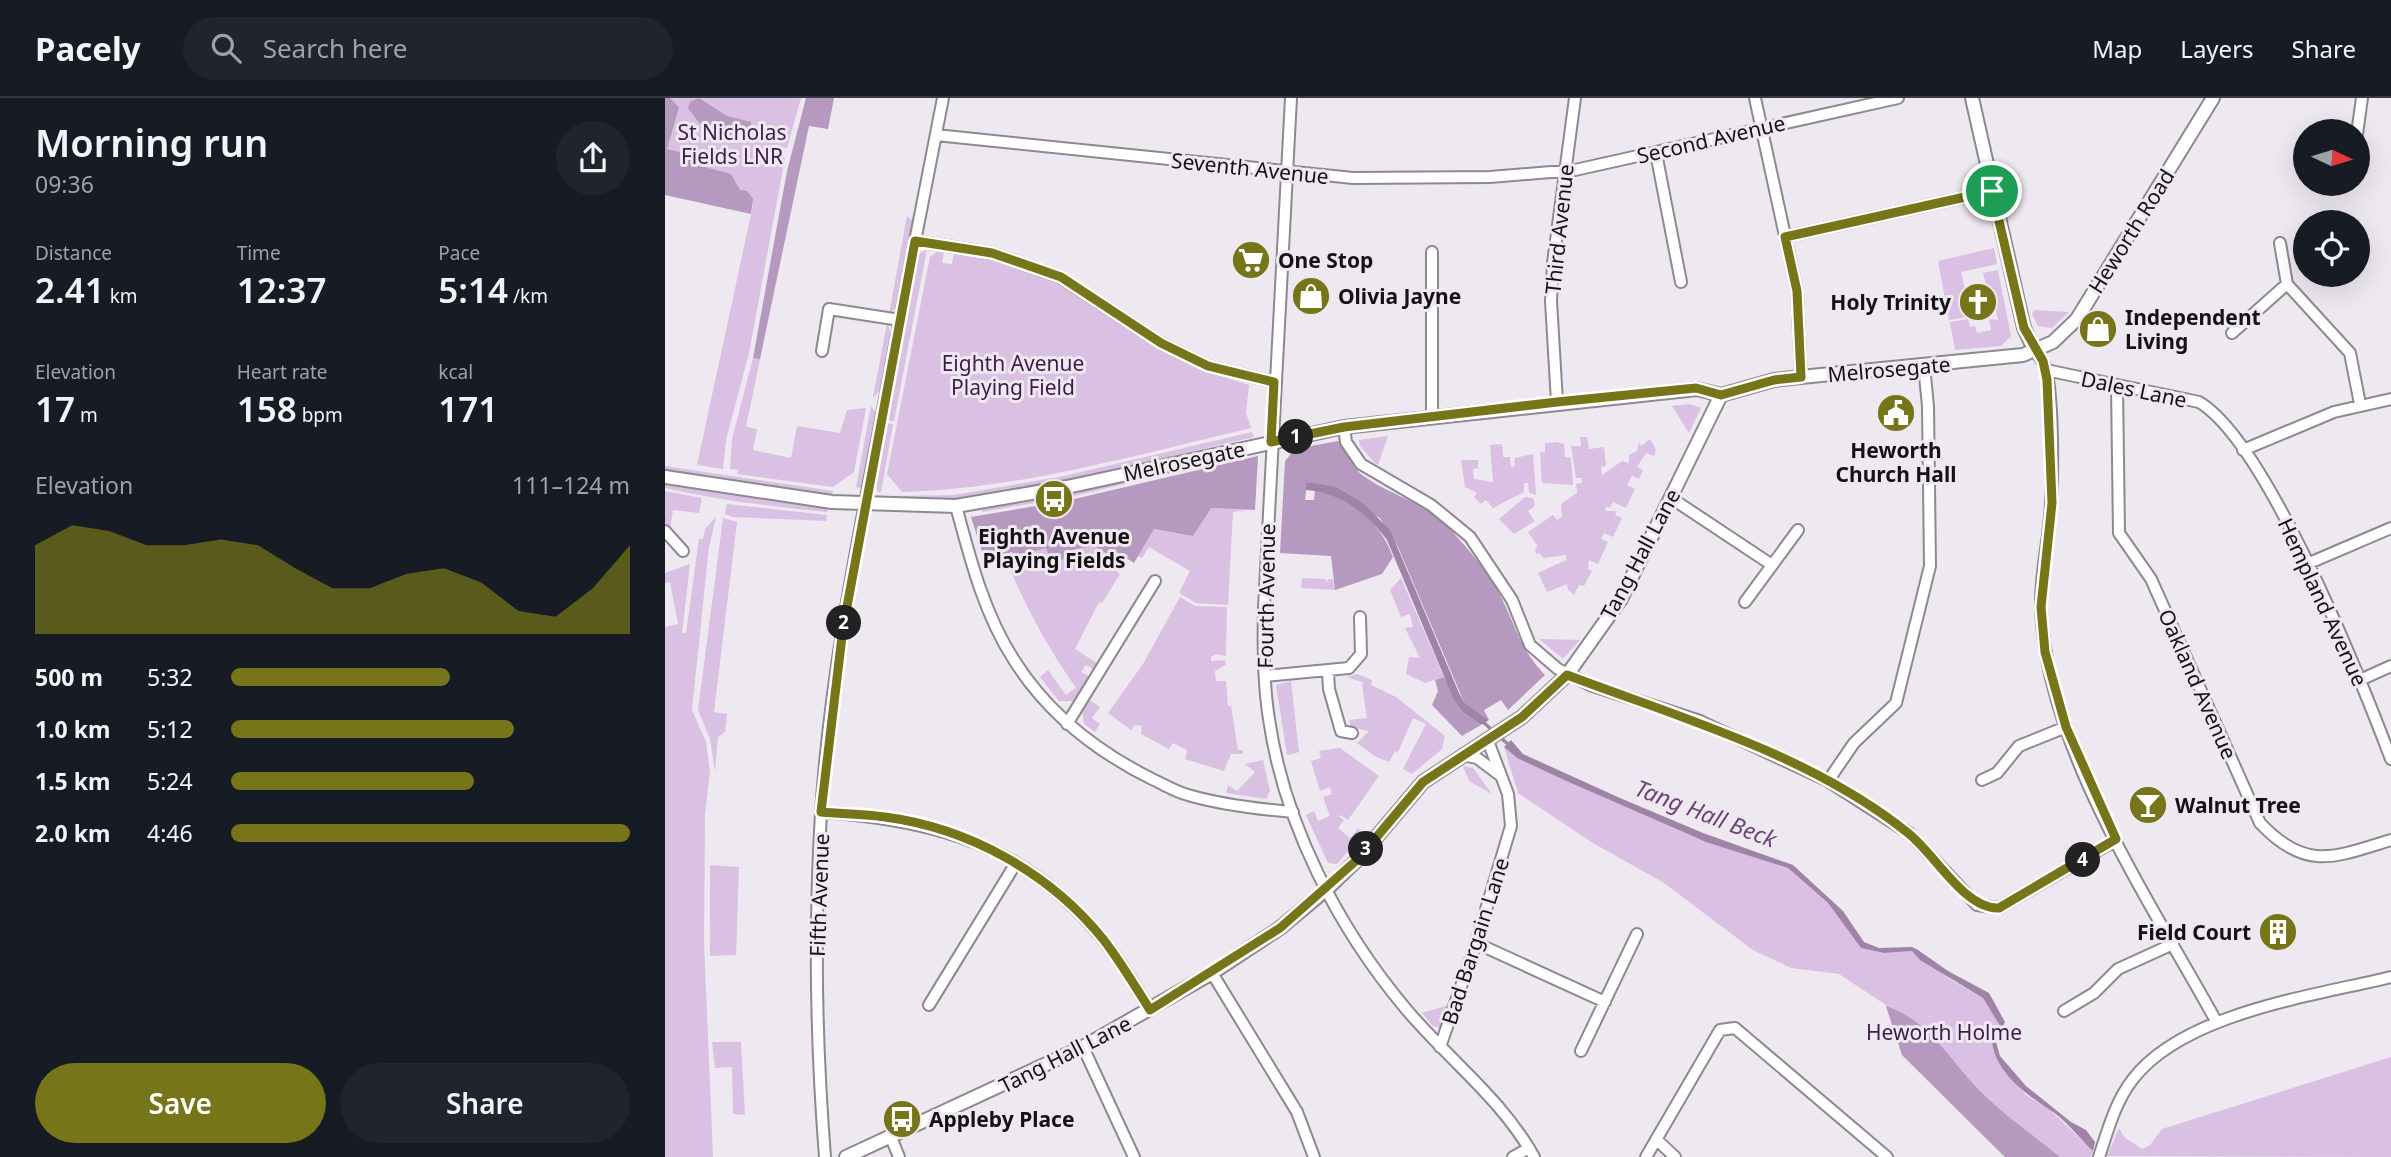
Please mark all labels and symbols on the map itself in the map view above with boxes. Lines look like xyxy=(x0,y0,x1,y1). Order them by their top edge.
street label: Second Avenue xyxy=(1634,108,1788,170)
park label: St Nicholas Fields LNR xyxy=(678,118,786,170)
north arrow xyxy=(2293,119,2369,196)
street label: Seventh Avenue xyxy=(1170,146,1330,190)
pin xyxy=(1962,161,2022,221)
street label: Third Avenue xyxy=(1538,163,1580,295)
street label: Heworth Road xyxy=(2082,164,2180,298)
supermarket icon: One Stop xyxy=(1230,239,1272,281)
place label: One Stop xyxy=(1278,246,1373,274)
shop icon: Olivia Jayne xyxy=(1290,275,1332,317)
church icon: Holy Trinity xyxy=(1957,281,1999,323)
place label: Olivia Jayne xyxy=(1338,282,1461,310)
place label: Holy Trinity xyxy=(1830,288,1951,316)
place label: Independent Living xyxy=(2125,303,2261,355)
shop icon: Independent Living xyxy=(2077,308,2119,350)
park label: Eighth Avenue Playing Field xyxy=(942,349,1084,401)
street label: Melrosegate xyxy=(1826,350,1952,388)
street label: Dales Lane xyxy=(2079,364,2189,414)
public building icon: Heworth Church Hall xyxy=(1875,392,1917,434)
pin: 1 xyxy=(1279,420,1313,454)
street label: Melrosegate xyxy=(1121,434,1247,488)
place label: Heworth Church Hall xyxy=(1836,436,1956,488)
bus stop icon: Eighth Avenue Playing Fields xyxy=(1033,478,1075,520)
street label: Tang Hall Lane xyxy=(1594,484,1686,624)
street label: Hempland Avenue xyxy=(2272,513,2374,691)
place label: Eighth Avenue Playing Fields xyxy=(978,522,1130,574)
street label: Fourth Avenue xyxy=(1251,523,1281,669)
street label: Oakland Avenue xyxy=(2152,604,2244,764)
pin: 2 xyxy=(827,606,861,640)
water label: Tang Hall Beck xyxy=(1631,771,1783,855)
bar icon: Walnut Tree xyxy=(2127,784,2169,826)
place label: Walnut Tree xyxy=(2175,791,2301,819)
pin: 3 xyxy=(1349,832,1383,866)
street label: Fifth Avenue xyxy=(803,833,835,957)
pin: 4 xyxy=(2065,842,2101,878)
street label: Bad Bargain Lane xyxy=(1435,854,1515,1028)
building icon: Field Court xyxy=(2257,911,2299,953)
place label: Field Court xyxy=(2137,918,2251,946)
street label: Tang Hall Lane xyxy=(994,1009,1136,1099)
park label: Heworth Holme xyxy=(1866,1018,2022,1046)
bus stop icon: Appleby Place xyxy=(881,1098,923,1140)
place label: Appleby Place xyxy=(929,1105,1074,1133)

